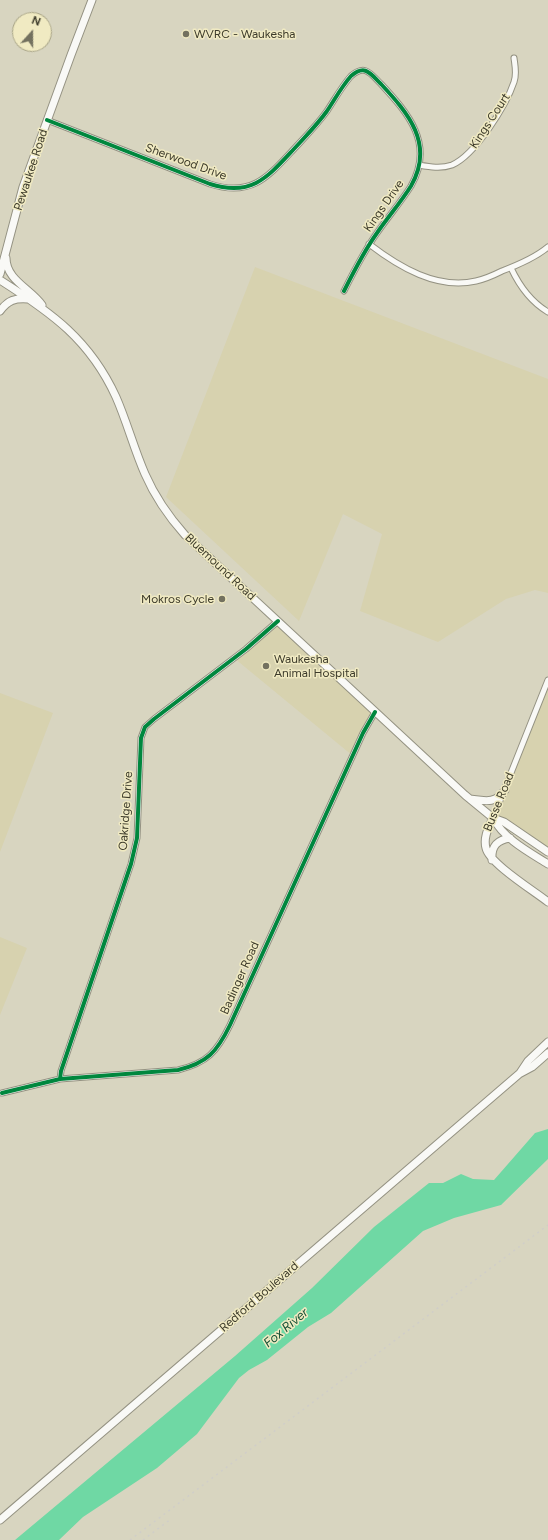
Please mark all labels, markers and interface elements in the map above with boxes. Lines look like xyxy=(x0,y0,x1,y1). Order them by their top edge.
north arrow xyxy=(12,12,52,52)
text: N xyxy=(30,14,42,29)
place label: WVRC - Waukesha xyxy=(194,27,295,41)
marker: WVRC - Waukesha xyxy=(181,29,191,39)
street label: Kings Court xyxy=(467,91,513,151)
street label: Pewaukee Road xyxy=(11,128,51,212)
street label: Sherwood Drive xyxy=(143,141,229,183)
street label: Kings Drive xyxy=(361,177,407,235)
street label: Bluemound Road xyxy=(182,531,258,603)
place label: Mokros Cycle xyxy=(141,592,214,606)
marker: Mokros Cycle xyxy=(217,594,227,604)
place label: Waukesha Animal Hospital xyxy=(274,652,358,680)
marker: Waukesha Animal Hospital xyxy=(261,661,271,671)
street label: Busse Road xyxy=(481,770,517,834)
street label: Oakridge Drive xyxy=(116,771,136,851)
street label: Badinger Road xyxy=(218,939,262,1017)
street label: Redford Boulevard xyxy=(217,1259,301,1335)
water label: Fox River xyxy=(261,1305,311,1351)

